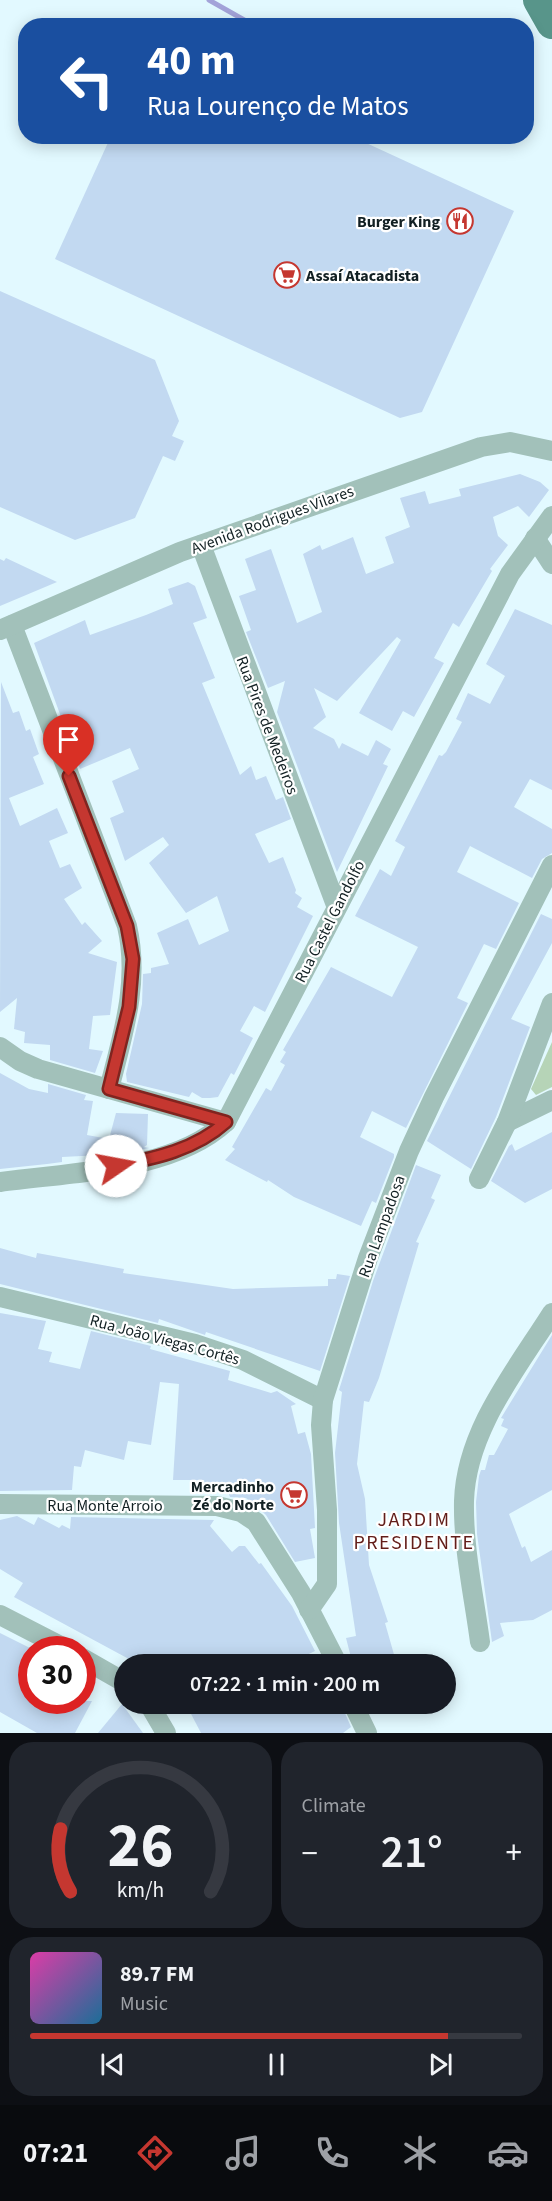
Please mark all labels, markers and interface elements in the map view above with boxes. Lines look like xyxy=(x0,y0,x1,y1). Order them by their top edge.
text: 40 m xyxy=(147,31,236,91)
icon: left xyxy=(48,42,126,120)
text: Rua Lourenço de Matos xyxy=(147,87,409,126)
restaurant icon: Burger King xyxy=(445,206,475,236)
place label: Burger King xyxy=(357,211,440,233)
supermarket icon: Assaí Atacadista xyxy=(272,260,302,290)
place label: Assaí Atacadista xyxy=(305,265,419,287)
street label: Avenida Rodrigues Vilares xyxy=(188,480,357,560)
street label: Rua Pires de Medeiros xyxy=(231,653,304,798)
pin xyxy=(43,714,94,776)
icon: arrive xyxy=(52,723,85,756)
street label: Rua Castel Gandolfo xyxy=(290,857,370,986)
position arrow xyxy=(84,1134,148,1198)
street label: Rua Lampadosa xyxy=(353,1172,411,1280)
street label: Rua João Viegas Cortês xyxy=(87,1309,242,1371)
place label: Mercadinho Zé do Norte xyxy=(191,1476,274,1516)
supermarket icon: Mercadinho Zé do Norte xyxy=(279,1480,309,1510)
street label: Rua Monte Arroio xyxy=(47,1495,163,1517)
district label: JARDIM PRESIDENTE xyxy=(353,1506,475,1557)
speed limit sign: 30 xyxy=(18,1636,96,1714)
text: 07:22 · 1 min · 200 m xyxy=(190,1668,380,1700)
text: Climate xyxy=(302,1792,366,1820)
text: 26 xyxy=(107,1802,173,1891)
text: 21° xyxy=(381,1821,443,1885)
text: − xyxy=(302,1830,318,1877)
text: + xyxy=(506,1830,522,1877)
text: km/h xyxy=(116,1875,164,1906)
text: 89.7 FM xyxy=(120,1958,194,1990)
text: Music xyxy=(120,1990,168,2018)
icon: previous xyxy=(96,2048,129,2081)
icon: pause xyxy=(260,2048,293,2081)
icon: next xyxy=(424,2048,457,2081)
icon: directions xyxy=(134,2132,176,2174)
icon: music xyxy=(222,2132,264,2174)
icon: phone xyxy=(311,2132,353,2174)
icon: climate xyxy=(399,2132,441,2174)
icon: car xyxy=(487,2132,529,2174)
text: 07:21 xyxy=(23,2134,88,2173)

